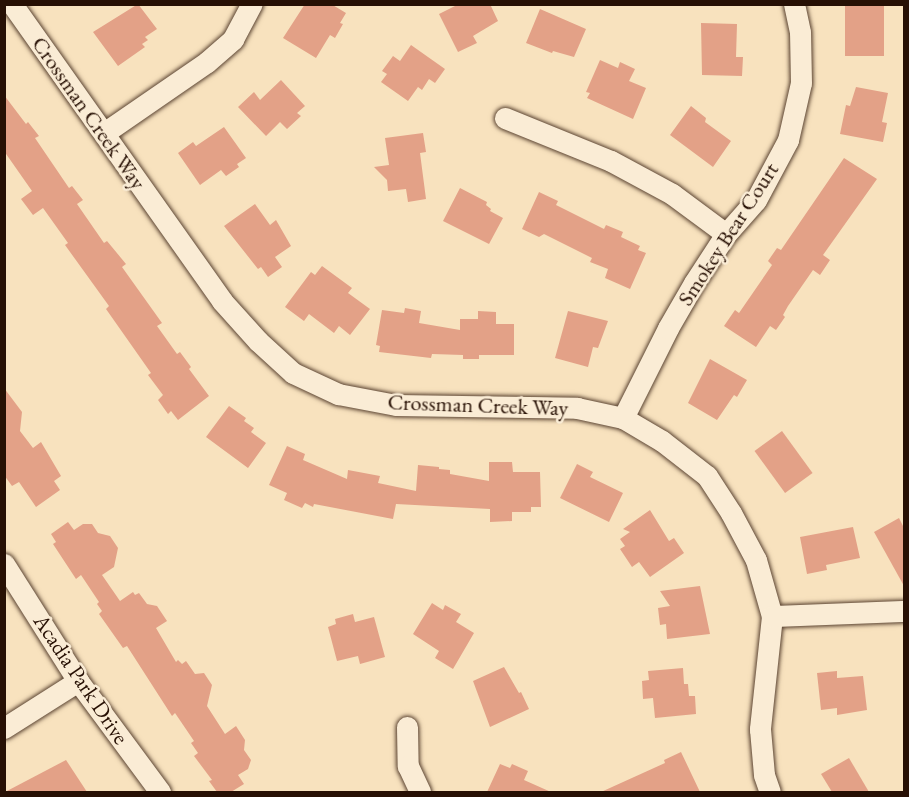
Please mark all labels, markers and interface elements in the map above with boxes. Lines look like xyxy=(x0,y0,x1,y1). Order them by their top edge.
street label: Crossman Creek Way xyxy=(26,31,152,195)
street label: Smokey Bear Court xyxy=(672,158,784,310)
street label: Crossman Creek Way xyxy=(387,389,569,421)
street label: Acadia Park Drive xyxy=(28,609,134,749)

